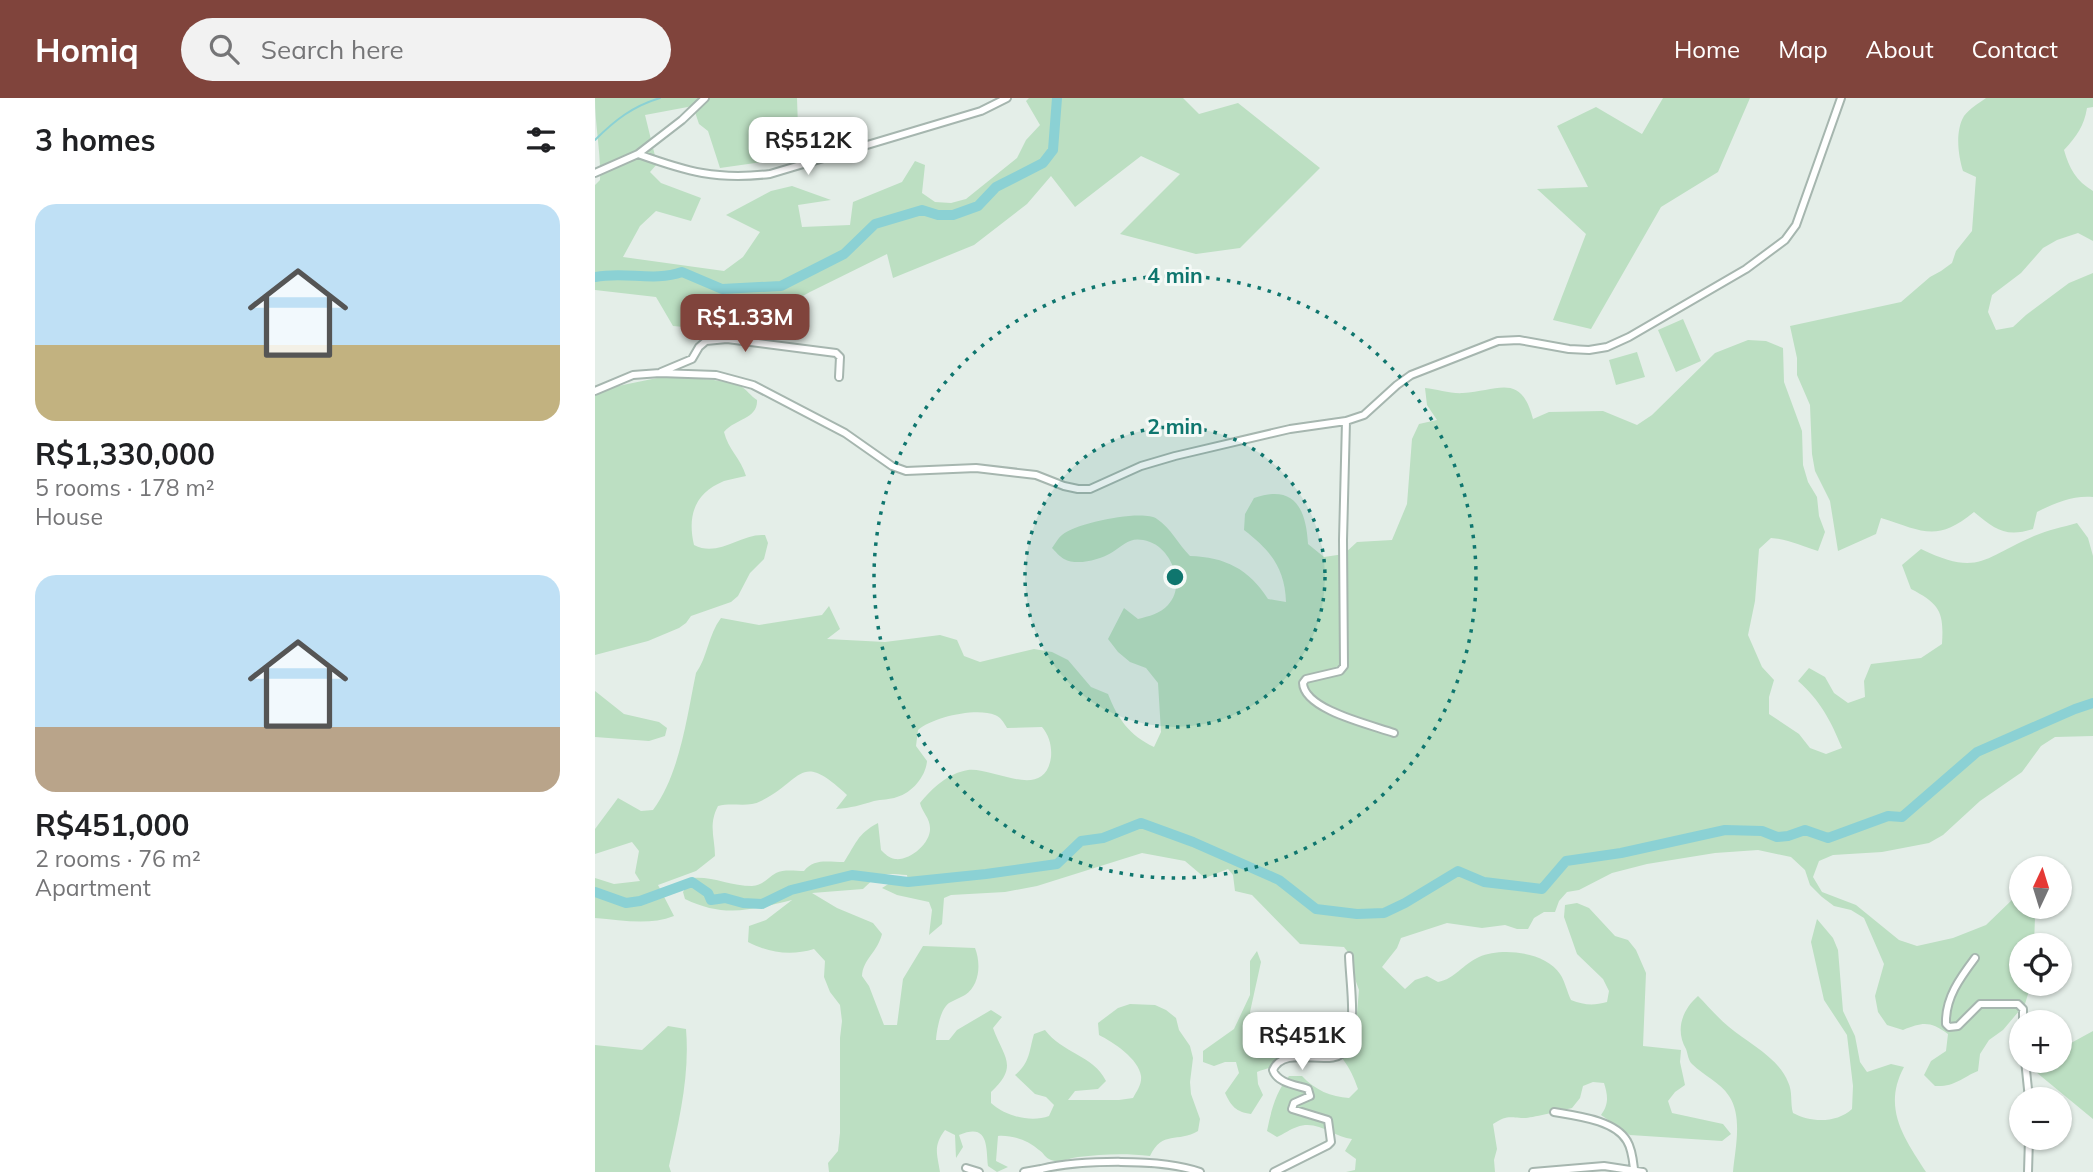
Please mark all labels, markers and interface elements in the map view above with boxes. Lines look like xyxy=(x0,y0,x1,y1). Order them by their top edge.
search box xyxy=(181,18,671,81)
text: Homiq xyxy=(35,29,139,70)
icon: search xyxy=(205,30,243,68)
text: Search here xyxy=(261,33,404,66)
text: Home xyxy=(1674,34,1740,64)
text: Map xyxy=(1778,34,1828,64)
text: About xyxy=(1866,34,1934,64)
text: Contact xyxy=(1972,34,2058,64)
pin: R$512K xyxy=(751,118,865,177)
text: 3 homes xyxy=(35,121,156,159)
icon: filters xyxy=(522,121,560,159)
text: R$512K xyxy=(765,125,851,154)
icon: home xyxy=(235,250,361,376)
text: 4 min xyxy=(1147,262,1203,288)
pin: R$1.33M xyxy=(680,294,810,354)
text: R$1.33M xyxy=(696,302,794,331)
text: 2 min xyxy=(1147,413,1203,439)
text: R$1,330,000 xyxy=(35,435,215,473)
text: 5 rooms · 178 m² xyxy=(35,473,215,502)
text: House xyxy=(35,502,103,531)
centre of rings xyxy=(1163,565,1187,589)
icon: home xyxy=(235,621,361,747)
text: R$451,000 xyxy=(35,806,190,844)
text: 2 rooms · 76 m² xyxy=(35,844,201,873)
north arrow xyxy=(2009,856,2072,919)
map controls xyxy=(2009,856,2072,1150)
text: Apartment xyxy=(35,873,151,902)
button: locate xyxy=(2009,933,2072,996)
button: + xyxy=(2009,1010,2072,1073)
pin: R$451K xyxy=(1245,1012,1359,1072)
text: R$451K xyxy=(1259,1020,1345,1049)
button: − xyxy=(2009,1087,2072,1150)

